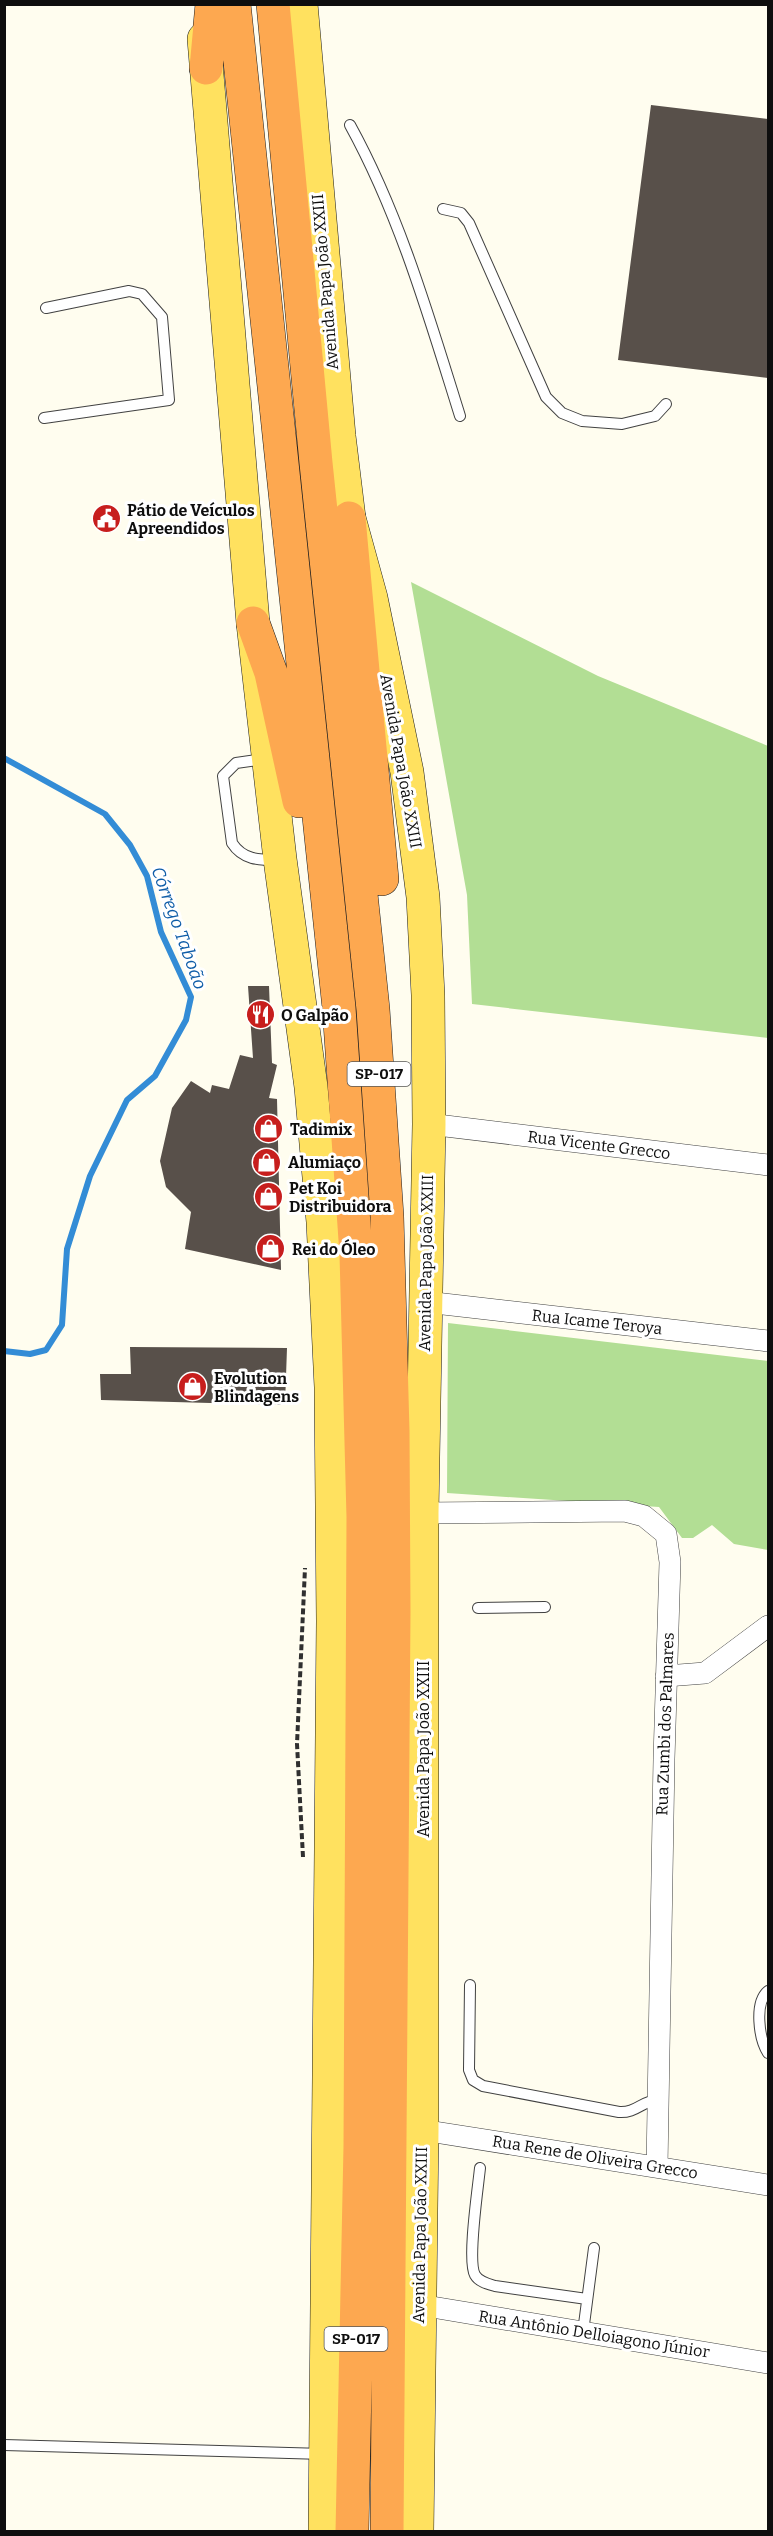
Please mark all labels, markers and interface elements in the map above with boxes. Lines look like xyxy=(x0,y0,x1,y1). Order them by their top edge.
street label: Avenida Papa João XXIII xyxy=(308,193,342,371)
place label: Pátio de Veículos Apreendidos xyxy=(127,501,255,538)
public building icon: Pátio de Veículos Apreendidos xyxy=(90,503,122,535)
street label: Avenida Papa João XXIII xyxy=(376,672,426,850)
water label: Córrego Taboão xyxy=(147,864,211,992)
restaurant icon: O Galpão xyxy=(244,999,276,1031)
place label: O Galpão xyxy=(281,1006,349,1025)
road number: SP-017 xyxy=(348,1062,410,1086)
shop icon: Tadimix xyxy=(253,1113,285,1145)
place label: Tadimix xyxy=(290,1120,352,1139)
street label: Rua Vicente Grecco xyxy=(526,1127,672,1163)
shop icon: Alumiaço xyxy=(251,1146,283,1178)
place label: Alumiaço xyxy=(288,1153,361,1172)
street label: Avenida Papa João XXIII xyxy=(415,1174,437,1352)
place label: Pet Koi Distribuidora xyxy=(289,1179,392,1216)
shop icon: Pet Koi Distribuidora xyxy=(252,1181,284,1213)
shop icon: Rei do Óleo xyxy=(255,1233,287,1265)
place label: Rei do Óleo xyxy=(292,1239,376,1259)
street label: Rua Icame Teroya xyxy=(531,1306,663,1338)
place label: Evolution Blindagens xyxy=(214,1369,299,1406)
shop icon: Evolution Blindagens xyxy=(177,1371,209,1403)
street label: Rua Zumbi dos Palmares xyxy=(652,1632,678,1816)
street label: Avenida Papa João XXIII xyxy=(414,1661,433,1837)
street label: Rua Rene de Oliveira Grecco xyxy=(491,2131,699,2183)
street label: Avenida Papa João XXIII xyxy=(409,2146,431,2324)
street label: Rua Antônio Delloiagono Júnior xyxy=(477,2306,711,2362)
road number: SP-017 xyxy=(324,2327,388,2351)

